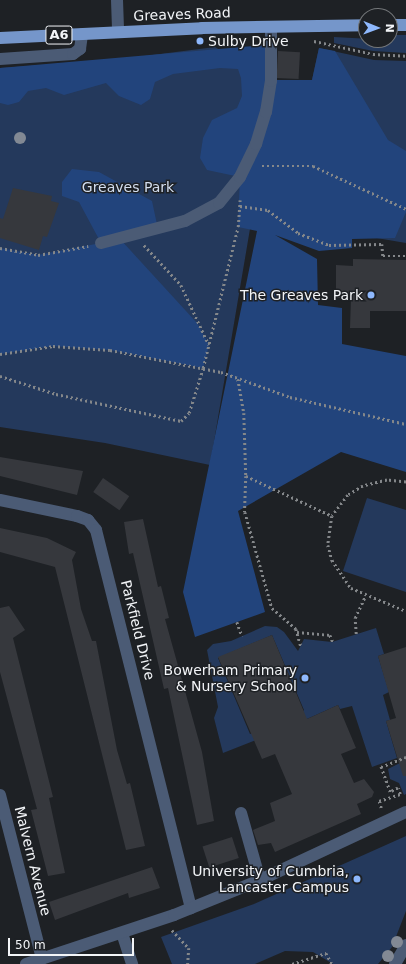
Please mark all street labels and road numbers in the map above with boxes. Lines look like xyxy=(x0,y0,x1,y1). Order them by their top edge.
street label: Greaves Road xyxy=(133,4,231,24)
road number: A6 xyxy=(45,24,73,46)
street label: Parkfield Drive xyxy=(117,578,159,682)
street label: Malvern Avenue xyxy=(11,804,55,918)

